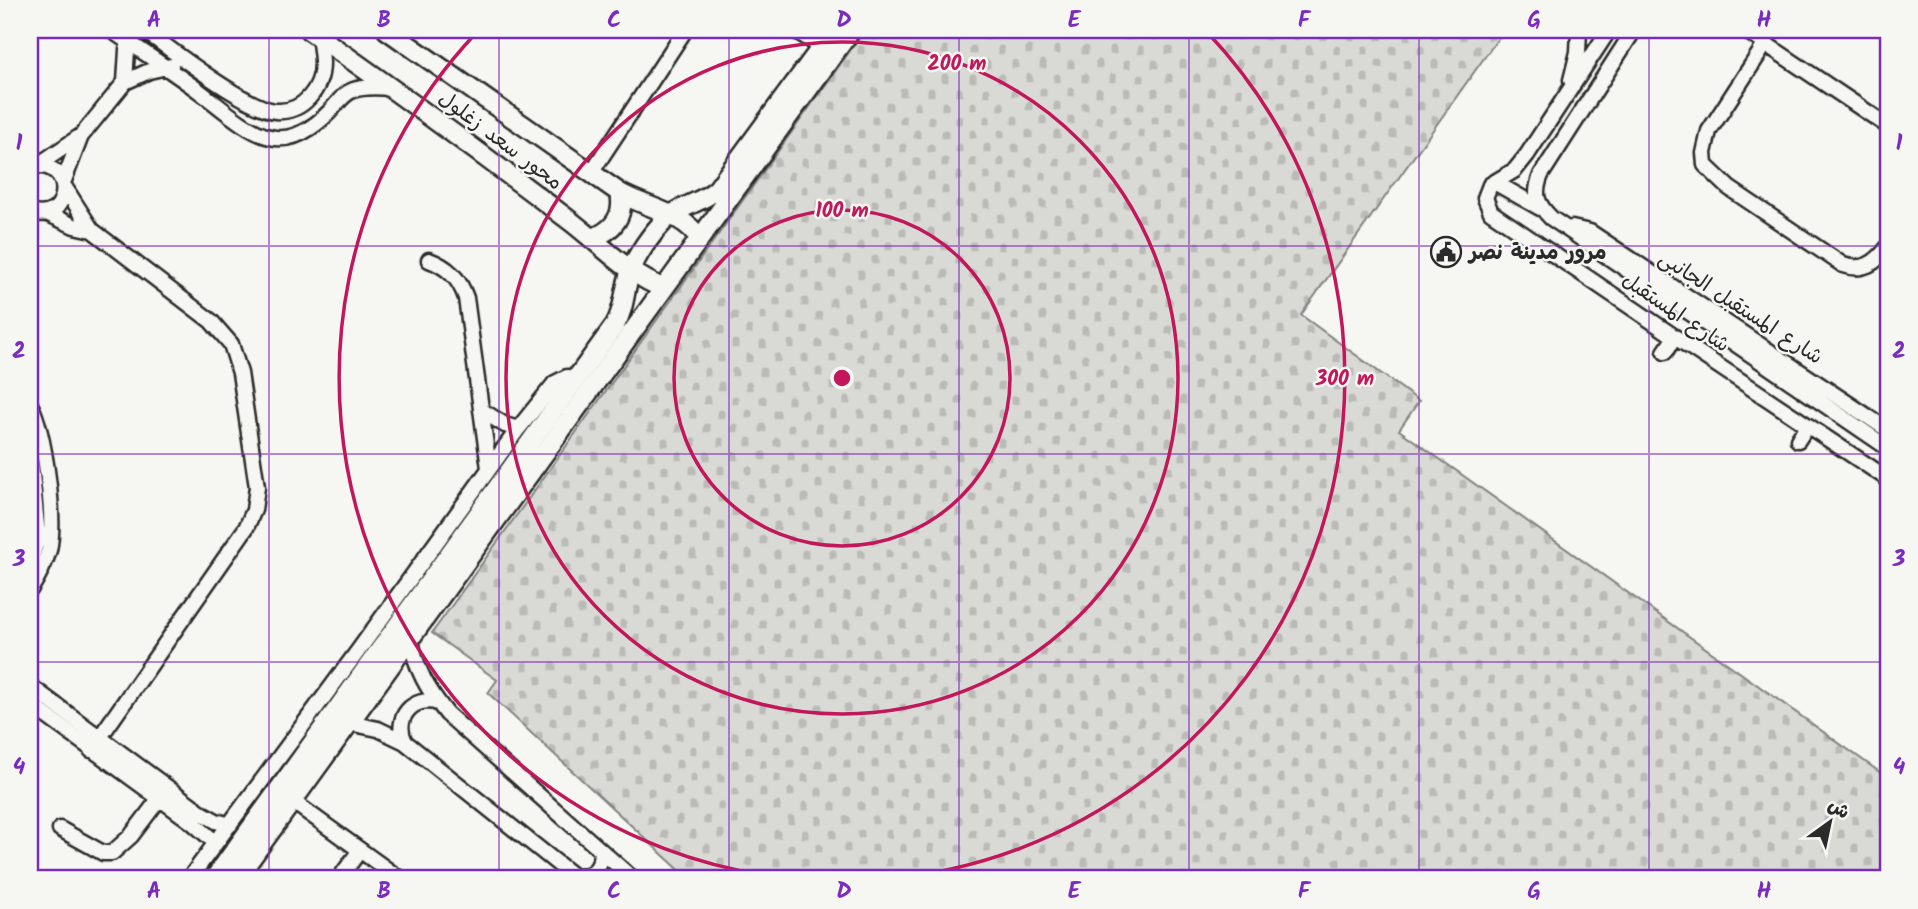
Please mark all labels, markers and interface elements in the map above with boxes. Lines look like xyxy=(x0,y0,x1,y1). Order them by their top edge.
text: A xyxy=(147,3,161,39)
text: B xyxy=(377,3,391,39)
text: C xyxy=(607,3,621,39)
text: D xyxy=(836,3,852,39)
text: E xyxy=(1068,3,1082,39)
text: F xyxy=(1298,3,1312,39)
text: G xyxy=(1527,3,1541,39)
text: H xyxy=(1757,3,1772,39)
text: 200 m xyxy=(927,48,987,81)
street label: محور سعد زغلول xyxy=(431,83,569,199)
text: 1 xyxy=(16,126,23,162)
text: 1 xyxy=(1896,126,1903,162)
text: 100 m xyxy=(815,195,869,228)
public building icon: مرور مدينة نصر xyxy=(1429,235,1463,269)
place label: مرور مدينة نصر xyxy=(1467,237,1606,270)
street label: شارع المستقبل الجانبى xyxy=(1654,245,1828,369)
street label: شارع المستقبل xyxy=(1617,267,1735,357)
text: 2 xyxy=(12,334,26,370)
text: 2 xyxy=(1892,334,1906,370)
text: 300 m xyxy=(1315,363,1374,396)
centre of rings xyxy=(830,366,854,390)
text: 3 xyxy=(12,542,26,578)
text: 3 xyxy=(1892,542,1906,578)
text: 4 xyxy=(13,750,26,786)
text: 4 xyxy=(1893,750,1906,786)
north arrow xyxy=(1796,786,1866,856)
text: ش xyxy=(1821,791,1855,828)
text: A xyxy=(147,874,161,909)
text: B xyxy=(377,874,391,909)
text: C xyxy=(607,874,621,909)
text: D xyxy=(836,874,852,909)
text: E xyxy=(1068,874,1082,909)
text: F xyxy=(1298,874,1312,909)
text: G xyxy=(1527,874,1541,909)
text: H xyxy=(1757,874,1772,909)

